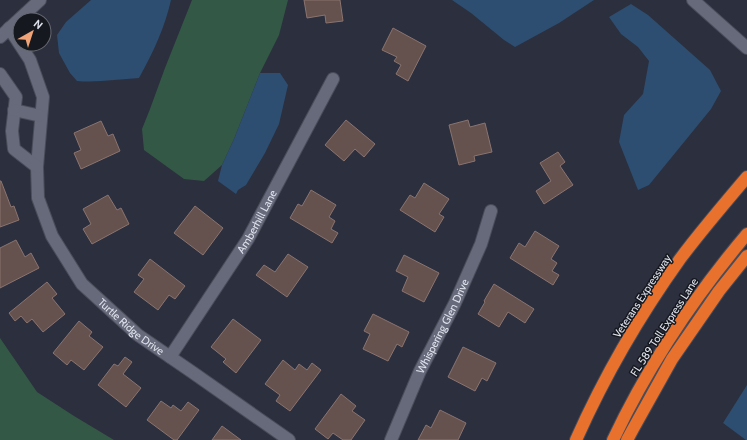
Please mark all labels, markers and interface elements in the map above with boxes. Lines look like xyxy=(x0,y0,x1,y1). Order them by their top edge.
north arrow xyxy=(12,12,52,52)
text: N xyxy=(31,16,46,32)
street label: Amberhill Lane xyxy=(234,187,280,256)
street label: Veterans Expressway xyxy=(610,251,674,340)
street label: FL 589 Toll Express Lane xyxy=(627,275,701,379)
street label: Whispering Glen Drive xyxy=(413,276,472,376)
street label: Turtle Ridge Drive xyxy=(95,295,167,358)

